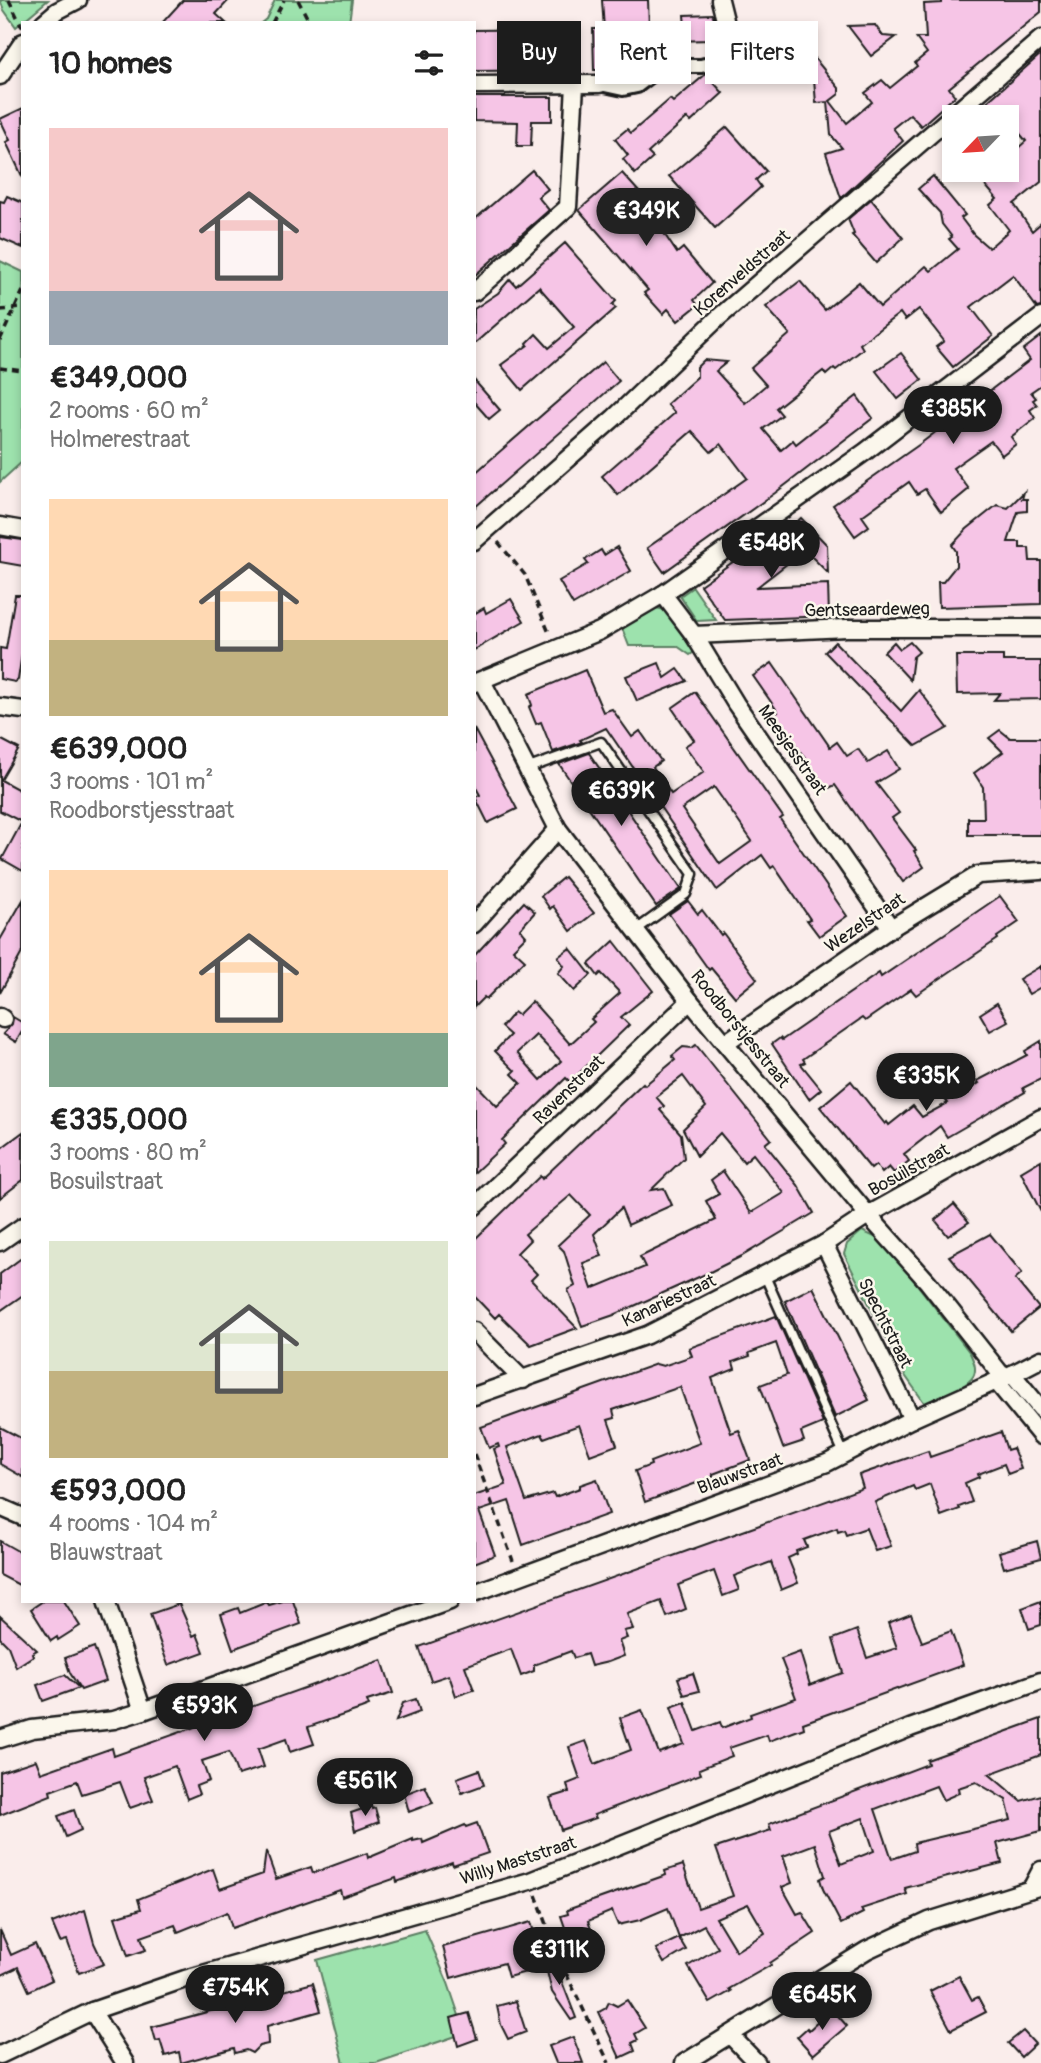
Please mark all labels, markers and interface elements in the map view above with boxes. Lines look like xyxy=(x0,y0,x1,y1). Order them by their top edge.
chip: Buy xyxy=(497,21,581,84)
chip: Rent xyxy=(595,21,691,84)
chip: Filters xyxy=(705,21,818,84)
icon: filters xyxy=(410,44,448,82)
text: 10 homes xyxy=(49,45,172,82)
north arrow xyxy=(942,105,1018,182)
map controls xyxy=(942,105,1019,182)
icon: home xyxy=(186,173,312,299)
pin: €349K xyxy=(597,188,695,248)
text: €349K xyxy=(612,196,680,225)
street label: Korenveldstraat xyxy=(689,224,796,321)
text: €349,000 xyxy=(49,359,187,396)
pin: €385K xyxy=(904,386,1002,446)
text: €385K xyxy=(920,394,986,423)
text: 2 rooms · 60 m² xyxy=(49,396,209,425)
text: Holmerestraat xyxy=(49,425,190,454)
pin: €548K xyxy=(722,520,820,580)
text: €548K xyxy=(738,528,804,557)
icon: home xyxy=(186,544,312,670)
street label: Gentseaardeweg xyxy=(804,597,930,623)
street label: Meesjesstraat xyxy=(752,700,832,800)
text: €639,000 xyxy=(49,730,188,767)
text: 3 rooms · 101 m² xyxy=(49,767,213,796)
pin: €639K xyxy=(572,768,670,828)
text: €639K xyxy=(587,776,655,805)
text: Roodborstjesstraat xyxy=(49,796,234,825)
street label: Wezelstraat xyxy=(820,887,910,958)
icon: home xyxy=(186,915,312,1041)
street label: Roodborstjesstraat xyxy=(685,965,795,1093)
street label: Ravenstraat xyxy=(528,1050,610,1130)
pin: €335K xyxy=(877,1054,975,1113)
text: €335K xyxy=(892,1061,960,1090)
text: €335,000 xyxy=(49,1101,188,1138)
text: 3 rooms · 80 m² xyxy=(49,1138,207,1167)
street label: Bosuilstraat xyxy=(864,1138,954,1202)
text: Bosuilstraat xyxy=(49,1167,163,1196)
street label: Kanariestraat xyxy=(618,1269,720,1333)
street label: Spechtstraat xyxy=(853,1274,918,1372)
icon: home xyxy=(186,1286,312,1412)
street label: Blauwstraat xyxy=(694,1448,786,1500)
text: €593,000 xyxy=(49,1472,186,1509)
text: 4 rooms · 104 m² xyxy=(49,1509,218,1538)
text: Blauwstraat xyxy=(49,1538,163,1567)
pin: €593K xyxy=(155,1684,253,1743)
text: €593K xyxy=(171,1691,237,1720)
pin: €561K xyxy=(316,1758,414,1818)
text: €561K xyxy=(333,1766,397,1795)
street label: Willy Maststraat xyxy=(457,1831,580,1891)
pin: €311K xyxy=(510,1927,608,1987)
text: €311K xyxy=(529,1935,589,1964)
pin: €754K xyxy=(186,1966,284,2025)
pin: €645K xyxy=(773,1972,871,2032)
text: €754K xyxy=(201,1973,269,2002)
text: €645K xyxy=(788,1980,856,2009)

